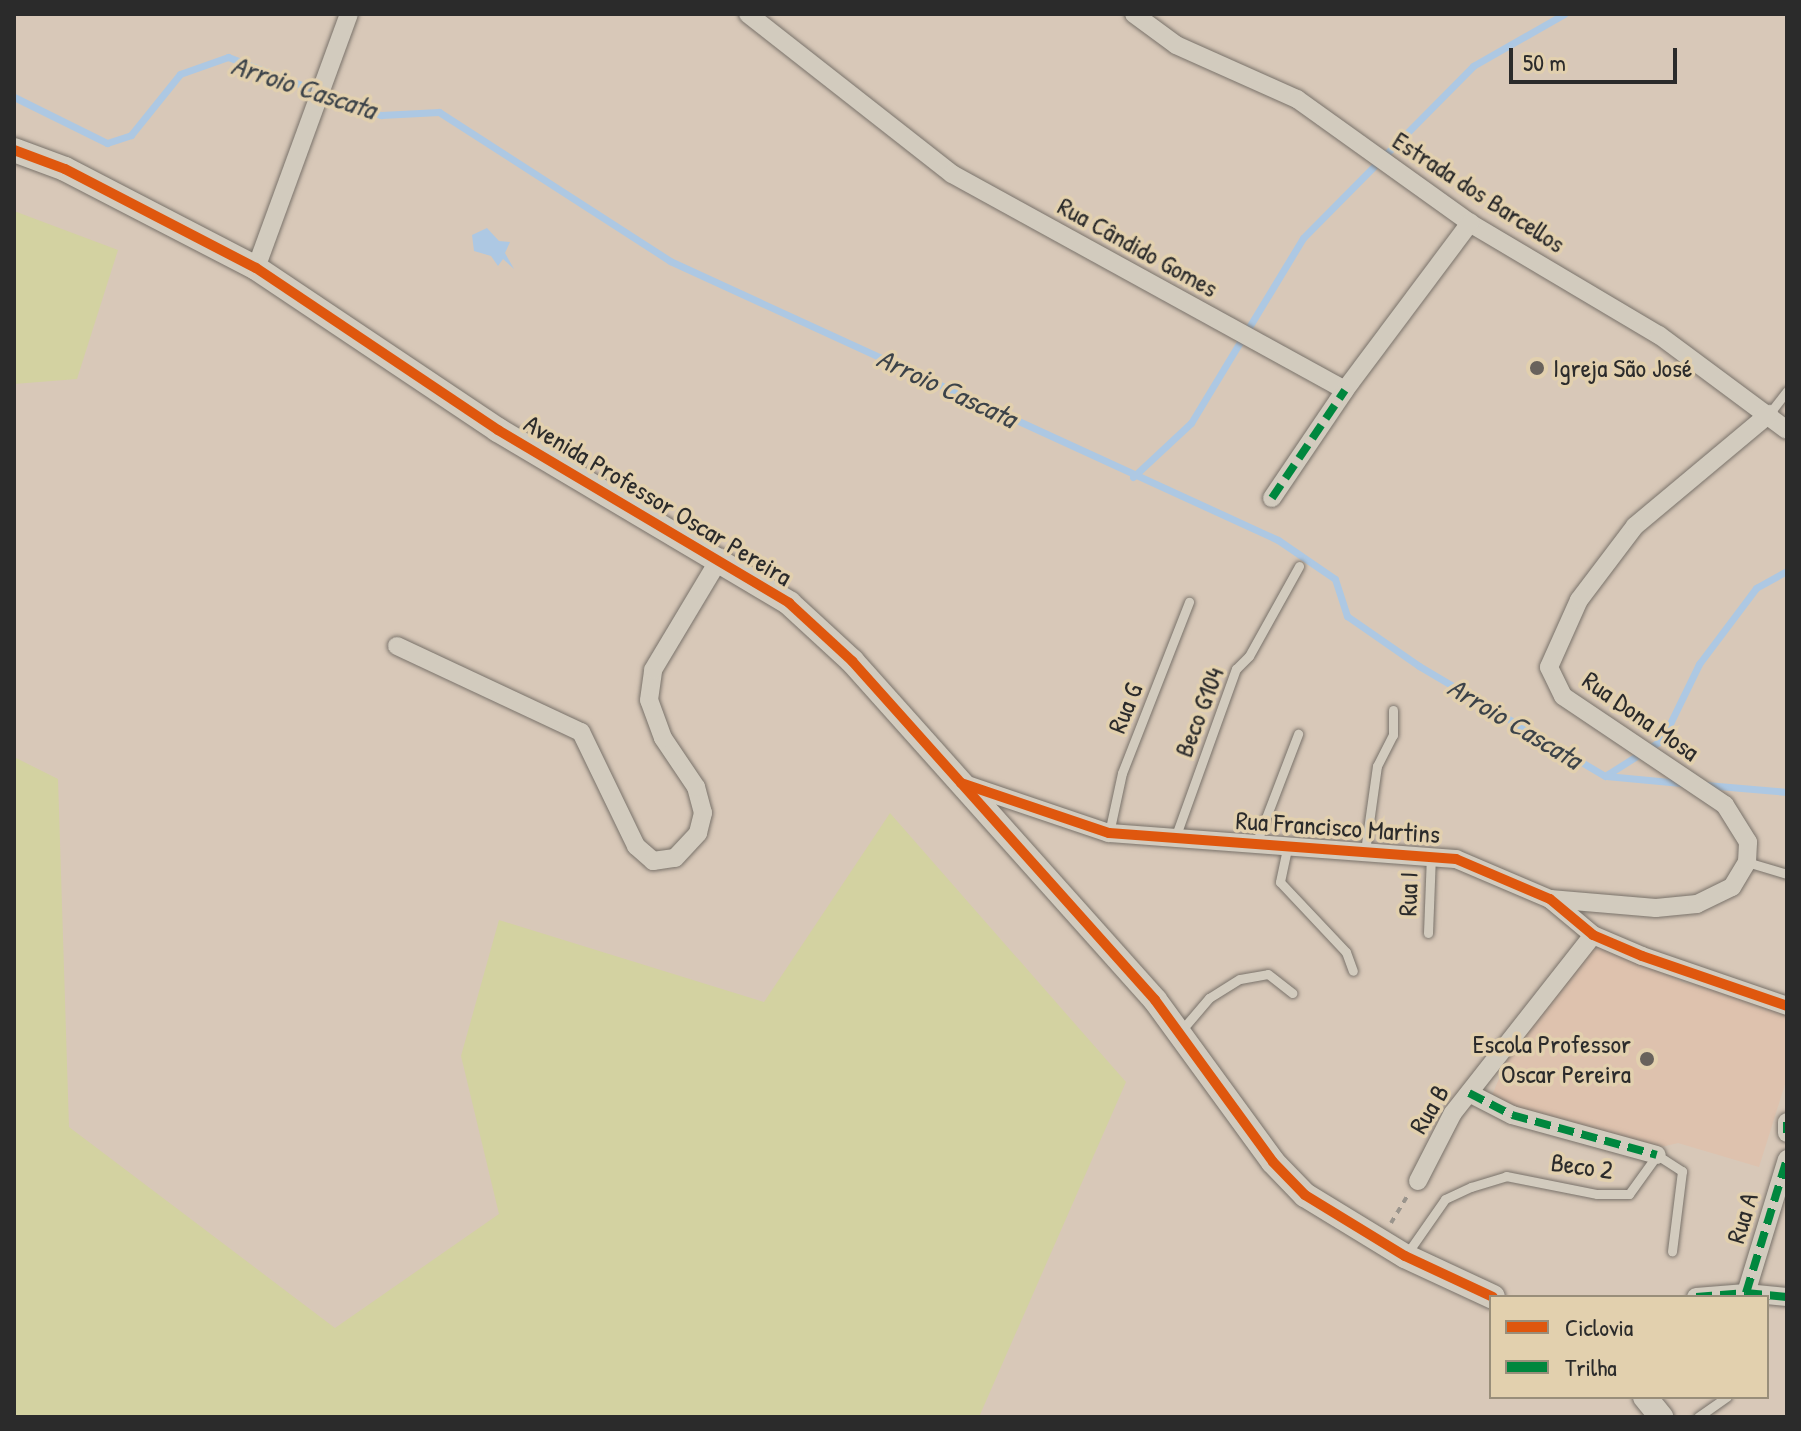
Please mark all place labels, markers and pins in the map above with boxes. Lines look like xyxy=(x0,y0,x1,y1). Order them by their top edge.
place label: Igreja São José xyxy=(1553,352,1692,384)
marker: Igreja São José xyxy=(1528,359,1546,377)
place label: Escola Professor Oscar Pereira xyxy=(1473,1028,1631,1090)
marker: Escola Professor Oscar Pereira xyxy=(1638,1050,1656,1068)

